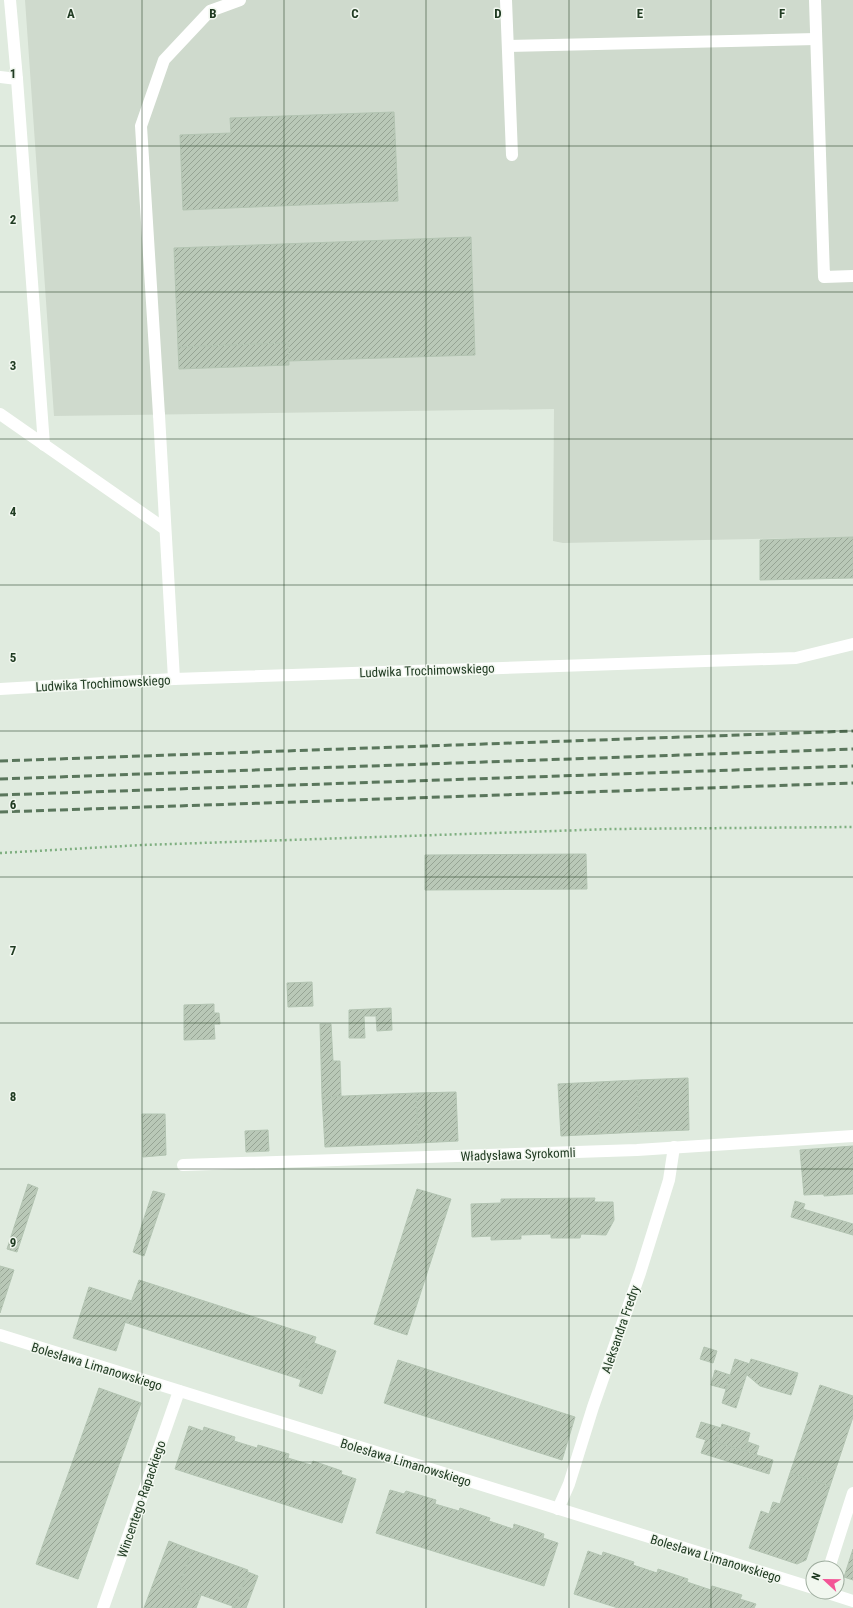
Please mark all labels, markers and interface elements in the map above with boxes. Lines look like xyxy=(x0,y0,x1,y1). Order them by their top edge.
text: A xyxy=(67,6,75,21)
text: B xyxy=(209,6,217,21)
text: C xyxy=(351,6,359,21)
text: D xyxy=(494,6,502,21)
text: E xyxy=(637,6,644,21)
text: F xyxy=(779,6,785,21)
text: 1 xyxy=(10,66,16,81)
text: 2 xyxy=(10,212,17,227)
text: 3 xyxy=(10,358,16,373)
text: 4 xyxy=(10,504,17,519)
text: 5 xyxy=(10,650,17,665)
street label: Ludwika Trochimowskiego xyxy=(359,661,495,680)
street label: Ludwika Trochimowskiego xyxy=(35,672,171,695)
text: 6 xyxy=(10,797,17,812)
text: 7 xyxy=(10,943,17,958)
text: 8 xyxy=(10,1089,16,1104)
street label: Władysława Syrokomli xyxy=(460,1145,576,1164)
text: 9 xyxy=(10,1235,16,1250)
street label: Aleksandra Fredry xyxy=(598,1283,643,1375)
street label: Bolesława Limanowskiego xyxy=(30,1339,164,1394)
street label: Bolesława Limanowskiego xyxy=(339,1435,473,1490)
street label: Wincentego Rapackiego xyxy=(114,1439,169,1560)
street label: Bolesława Limanowskiego xyxy=(649,1531,783,1586)
north arrow xyxy=(805,1560,845,1600)
text: N xyxy=(809,1571,824,1582)

